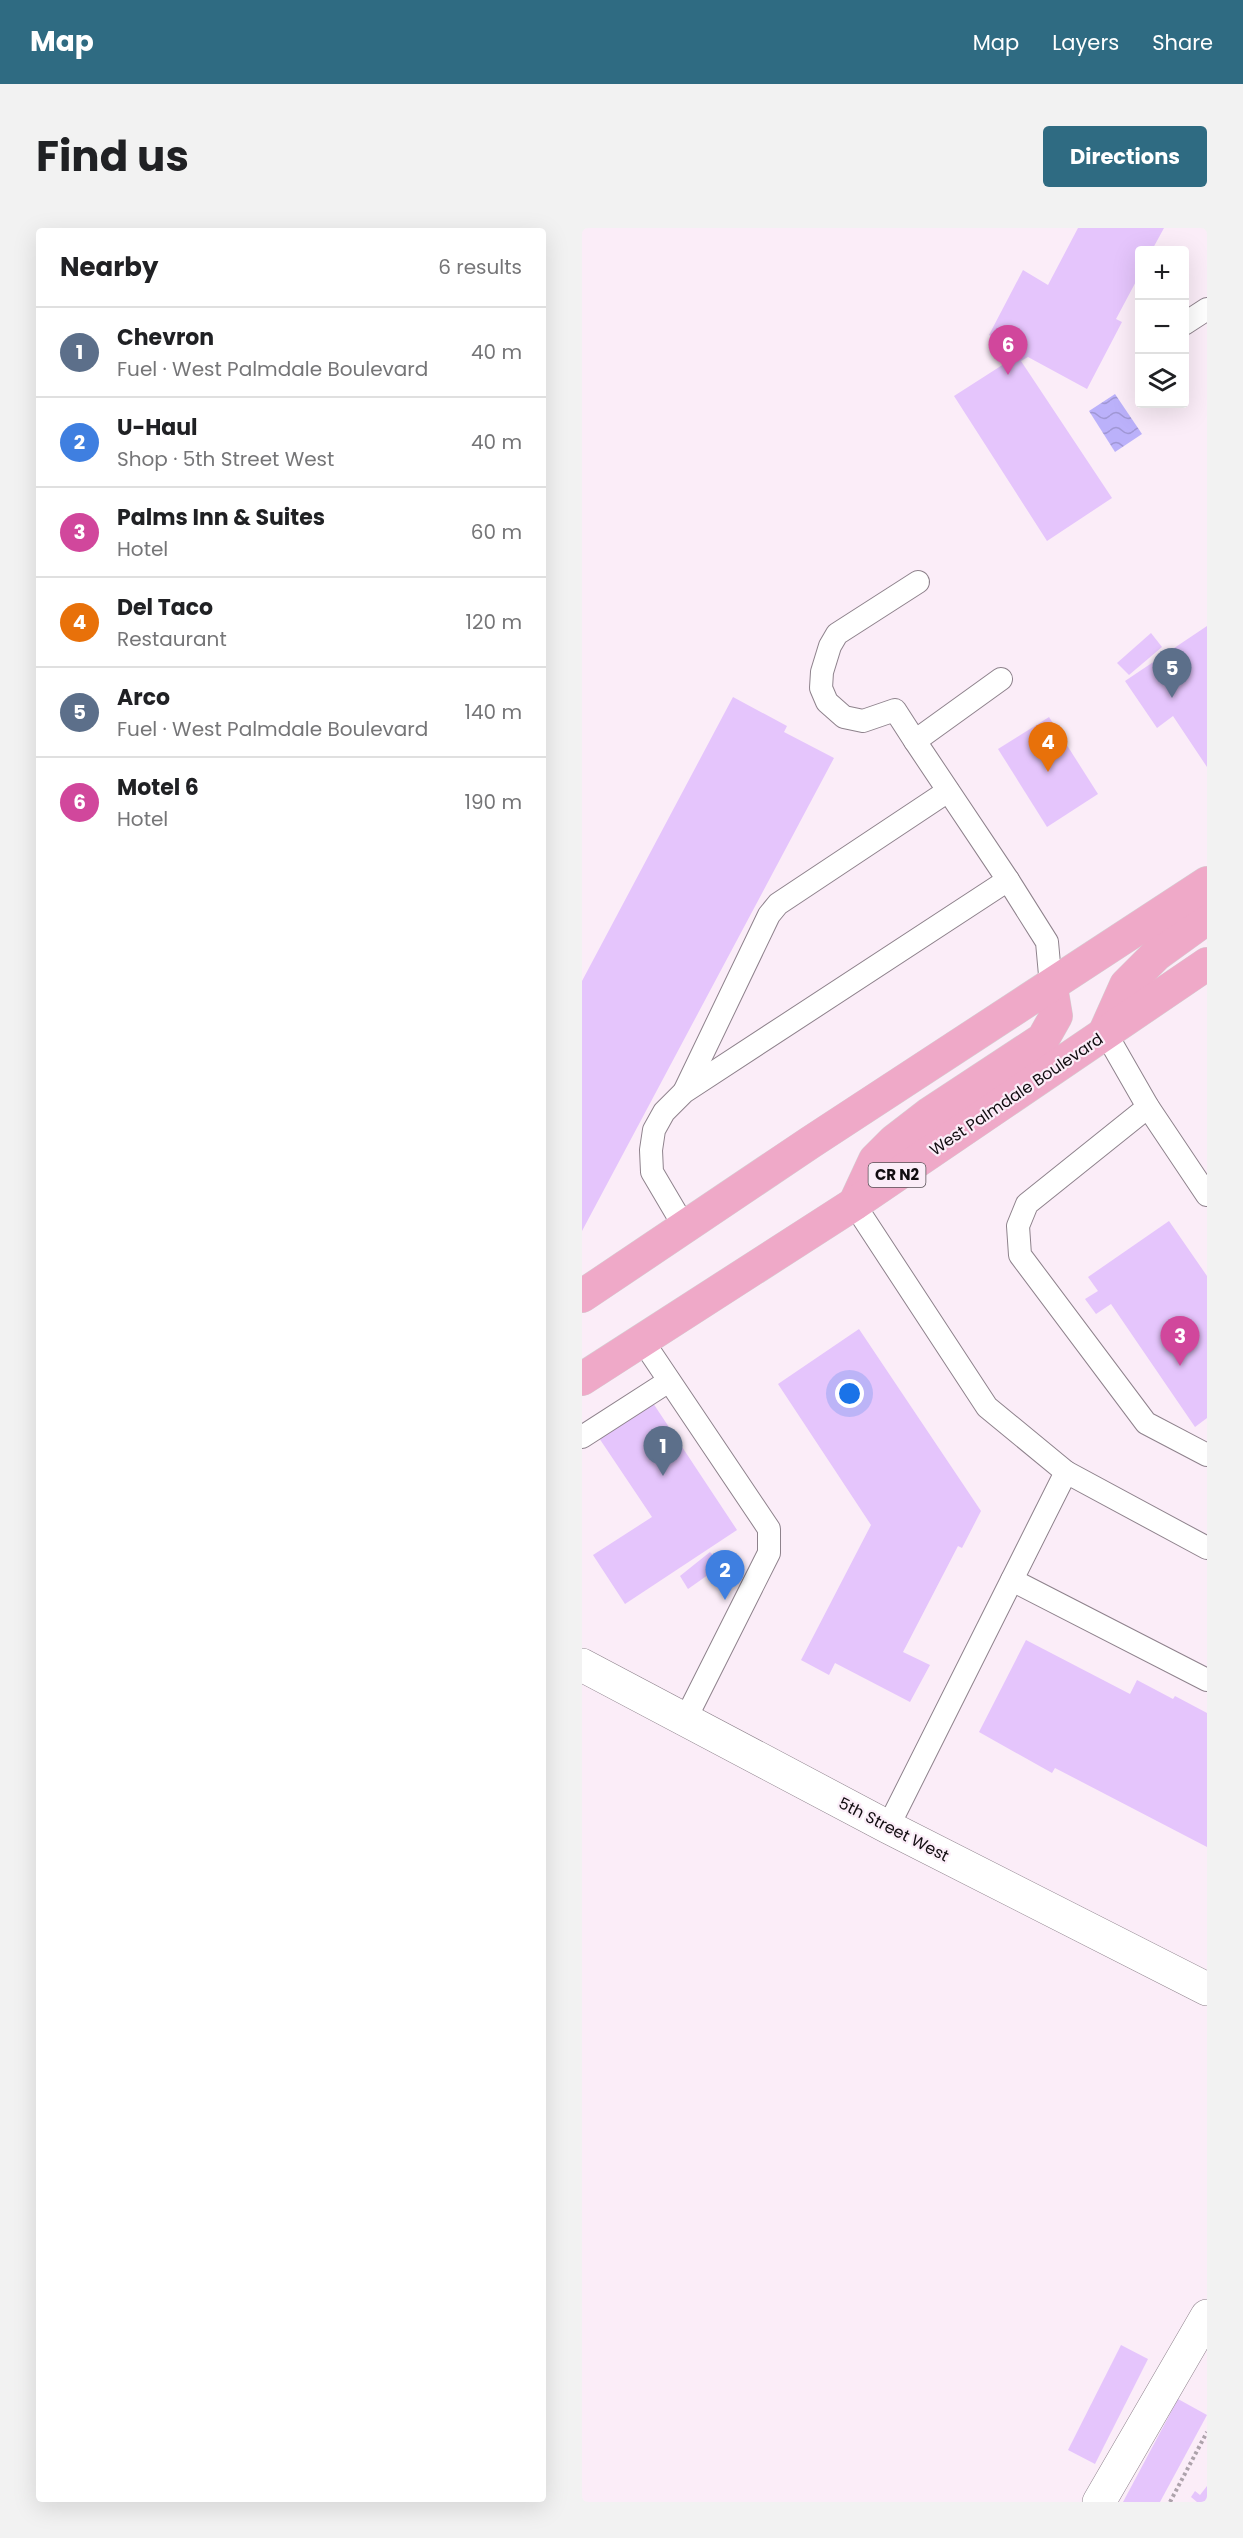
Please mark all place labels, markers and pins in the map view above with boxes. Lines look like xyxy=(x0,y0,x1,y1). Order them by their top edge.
pin: 6 xyxy=(988,326,1028,375)
pin: 5 xyxy=(1152,648,1192,698)
pin: 4 xyxy=(1028,722,1068,772)
pin: 3 xyxy=(1160,1316,1200,1366)
pin: 1 xyxy=(644,1426,682,1476)
pin: 2 xyxy=(706,1550,744,1600)

